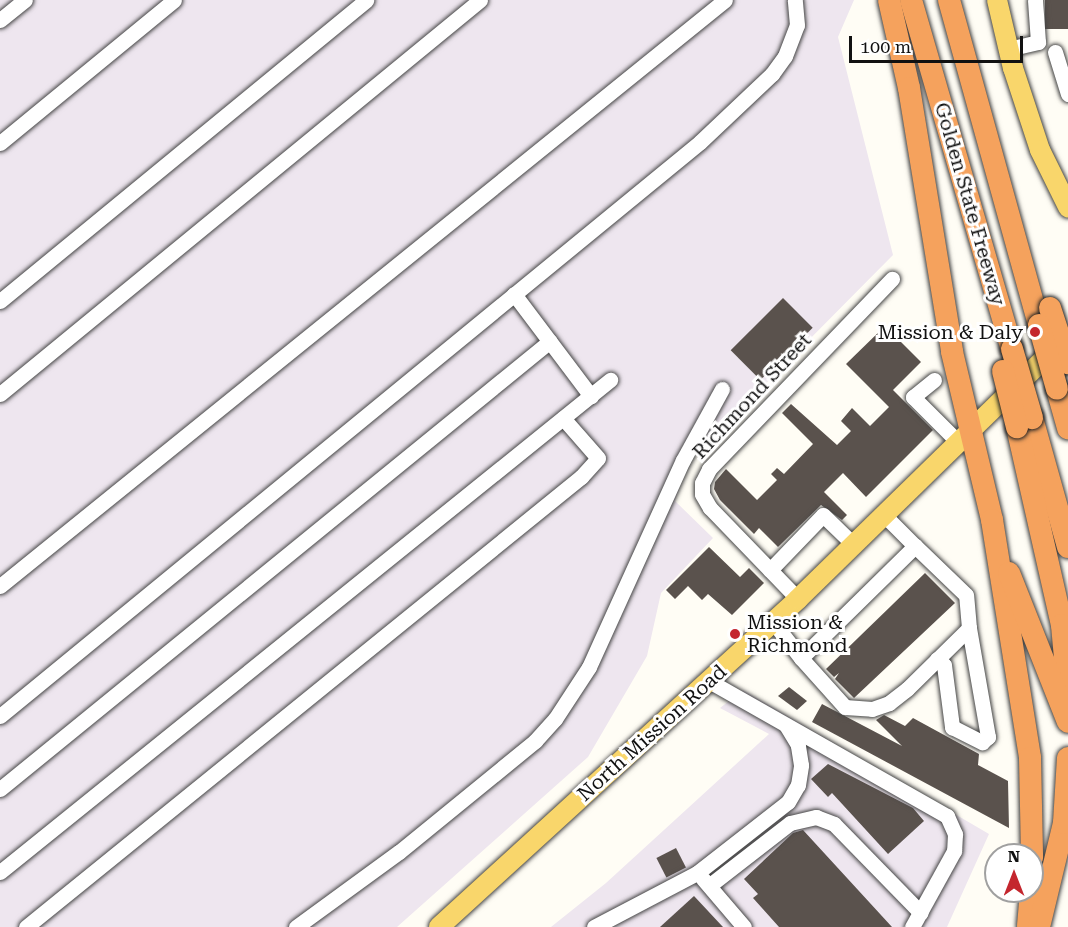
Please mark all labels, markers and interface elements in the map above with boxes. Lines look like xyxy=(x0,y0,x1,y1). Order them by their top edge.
scale bar xyxy=(852,24,1026,62)
text: 100 m xyxy=(860,36,911,57)
street label: Golden State Freeway xyxy=(930,100,1010,308)
place label: Mission & Daly xyxy=(878,320,1023,344)
marker: Mission & Daly xyxy=(1028,325,1042,339)
street label: Richmond Street xyxy=(688,328,816,464)
place label: Mission & Richmond xyxy=(747,610,848,657)
marker: Mission & Richmond xyxy=(728,627,742,641)
street label: North Mission Road xyxy=(573,660,731,806)
north arrow xyxy=(984,843,1044,903)
text: N xyxy=(1008,847,1020,866)

